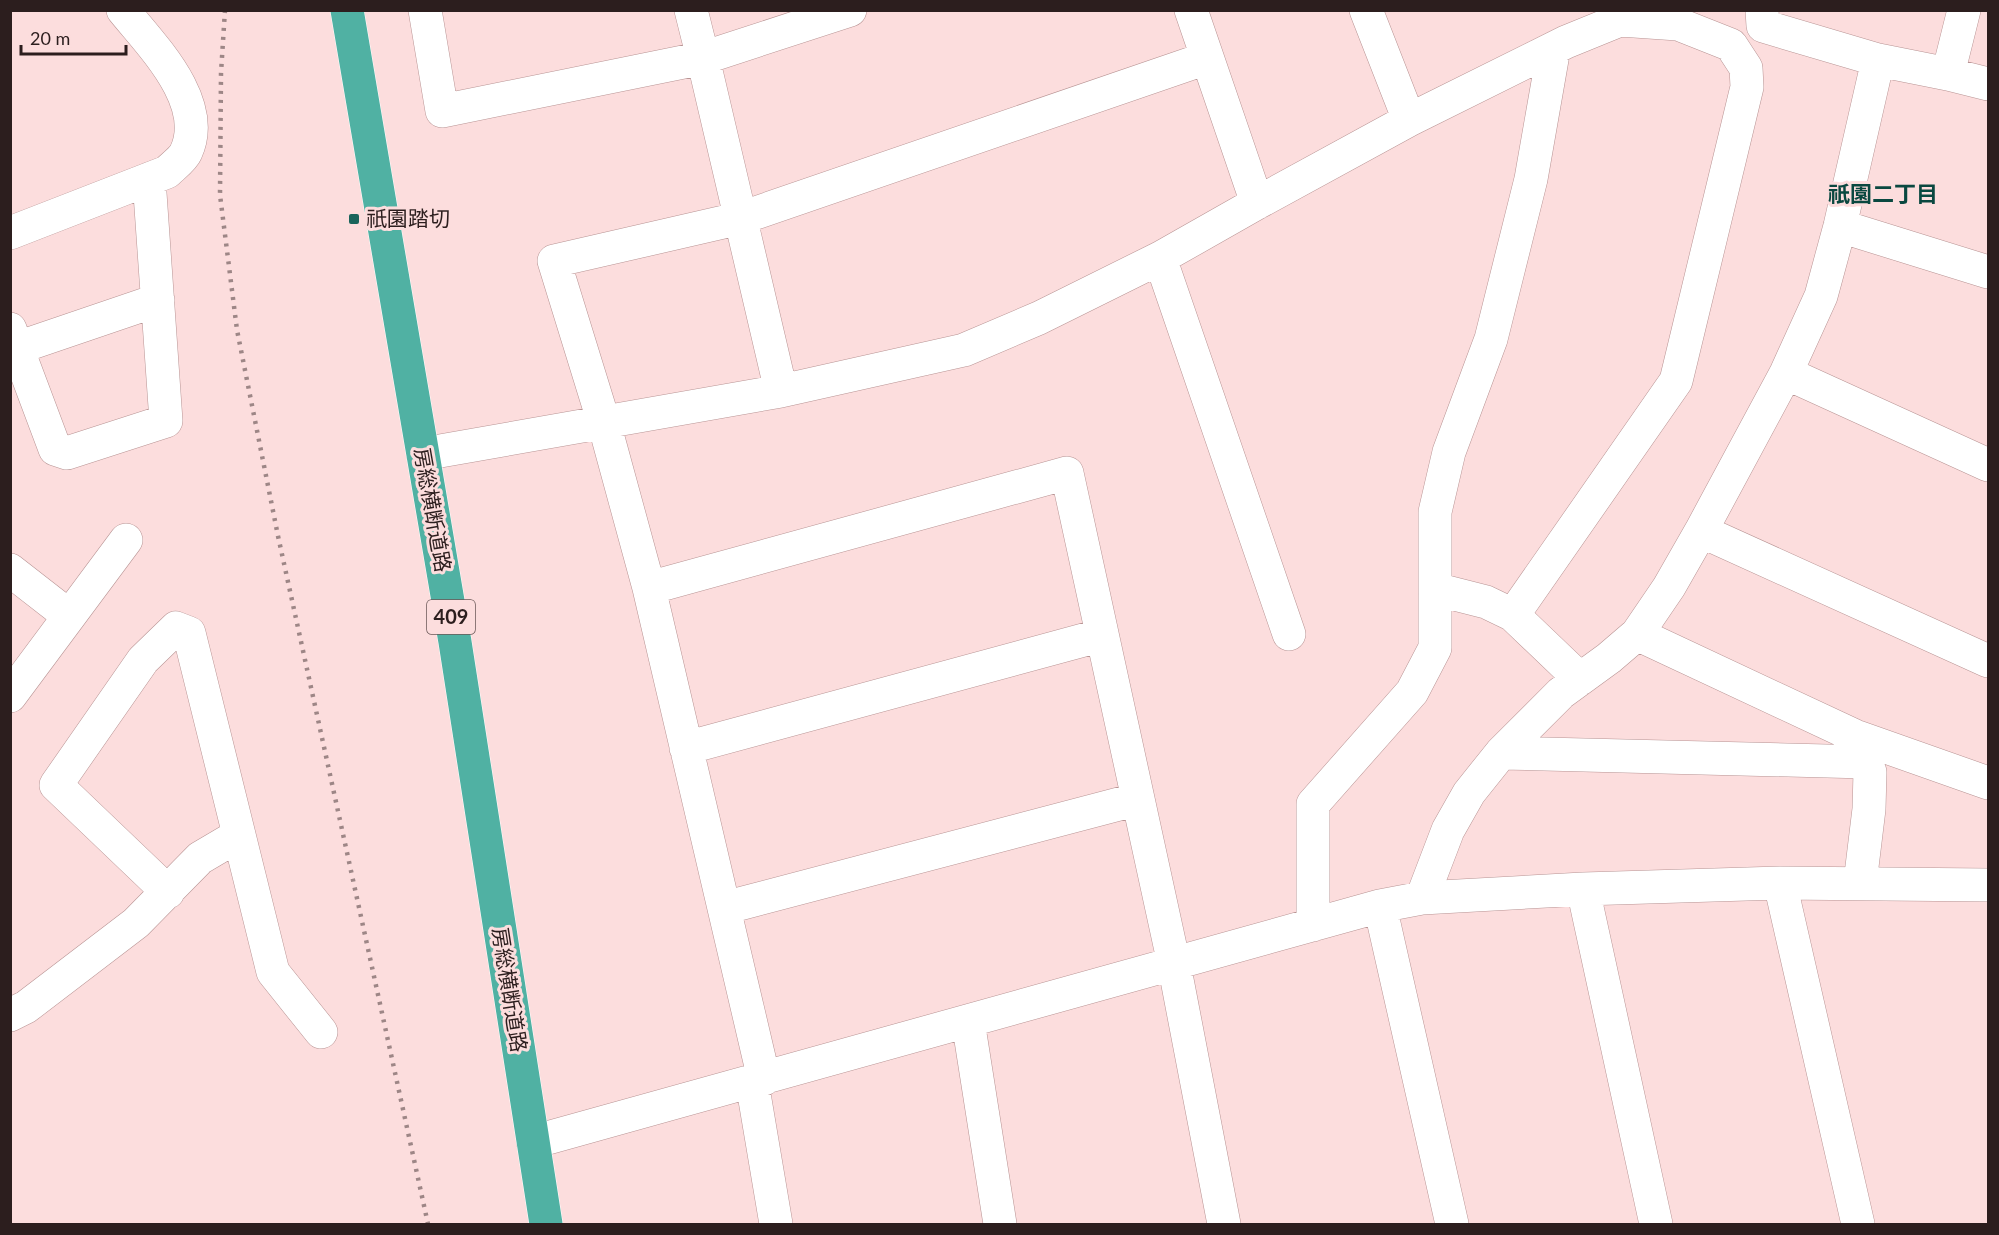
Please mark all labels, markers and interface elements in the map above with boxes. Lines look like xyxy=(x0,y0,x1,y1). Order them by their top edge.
scale bar xyxy=(21,18,126,56)
text: 20 m xyxy=(30,27,70,49)
district label: 祇園二丁目 xyxy=(1828,180,1938,207)
place label: 祇園踏切 xyxy=(366,205,450,230)
marker: 祇園踏切 xyxy=(347,212,361,226)
street label: 房総横断道路 xyxy=(410,446,457,574)
road number: 409 xyxy=(427,600,475,634)
street label: 房総横断道路 xyxy=(488,926,533,1054)

